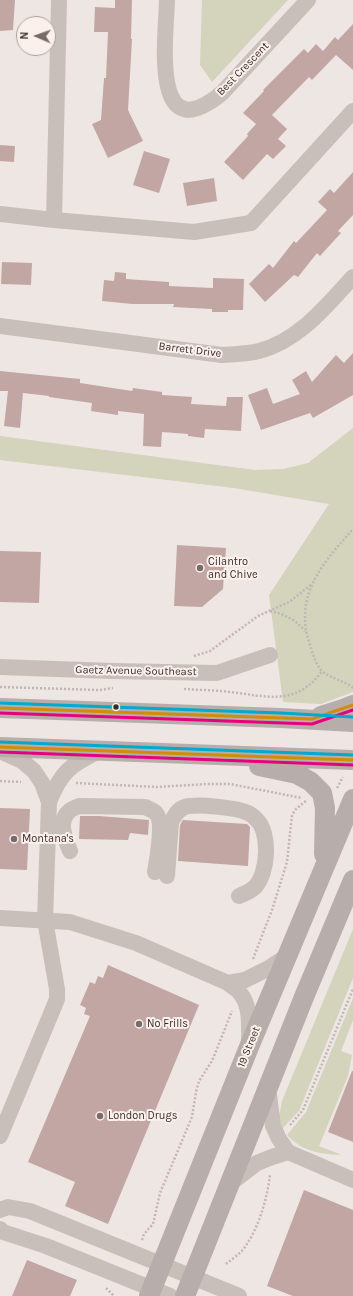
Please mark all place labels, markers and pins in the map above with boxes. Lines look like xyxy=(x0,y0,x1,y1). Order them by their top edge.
place label: Cilantro and Chive xyxy=(208,555,258,581)
marker: Cilantro and Chive xyxy=(195,563,205,573)
unlabelled marker xyxy=(111,702,121,712)
place label: Montana's xyxy=(22,832,74,846)
marker: Montana's xyxy=(9,834,19,844)
place label: No Frills xyxy=(147,1017,188,1031)
marker: No Frills xyxy=(134,1019,144,1029)
place label: London Drugs xyxy=(108,1109,177,1123)
marker: London Drugs xyxy=(95,1111,105,1121)

